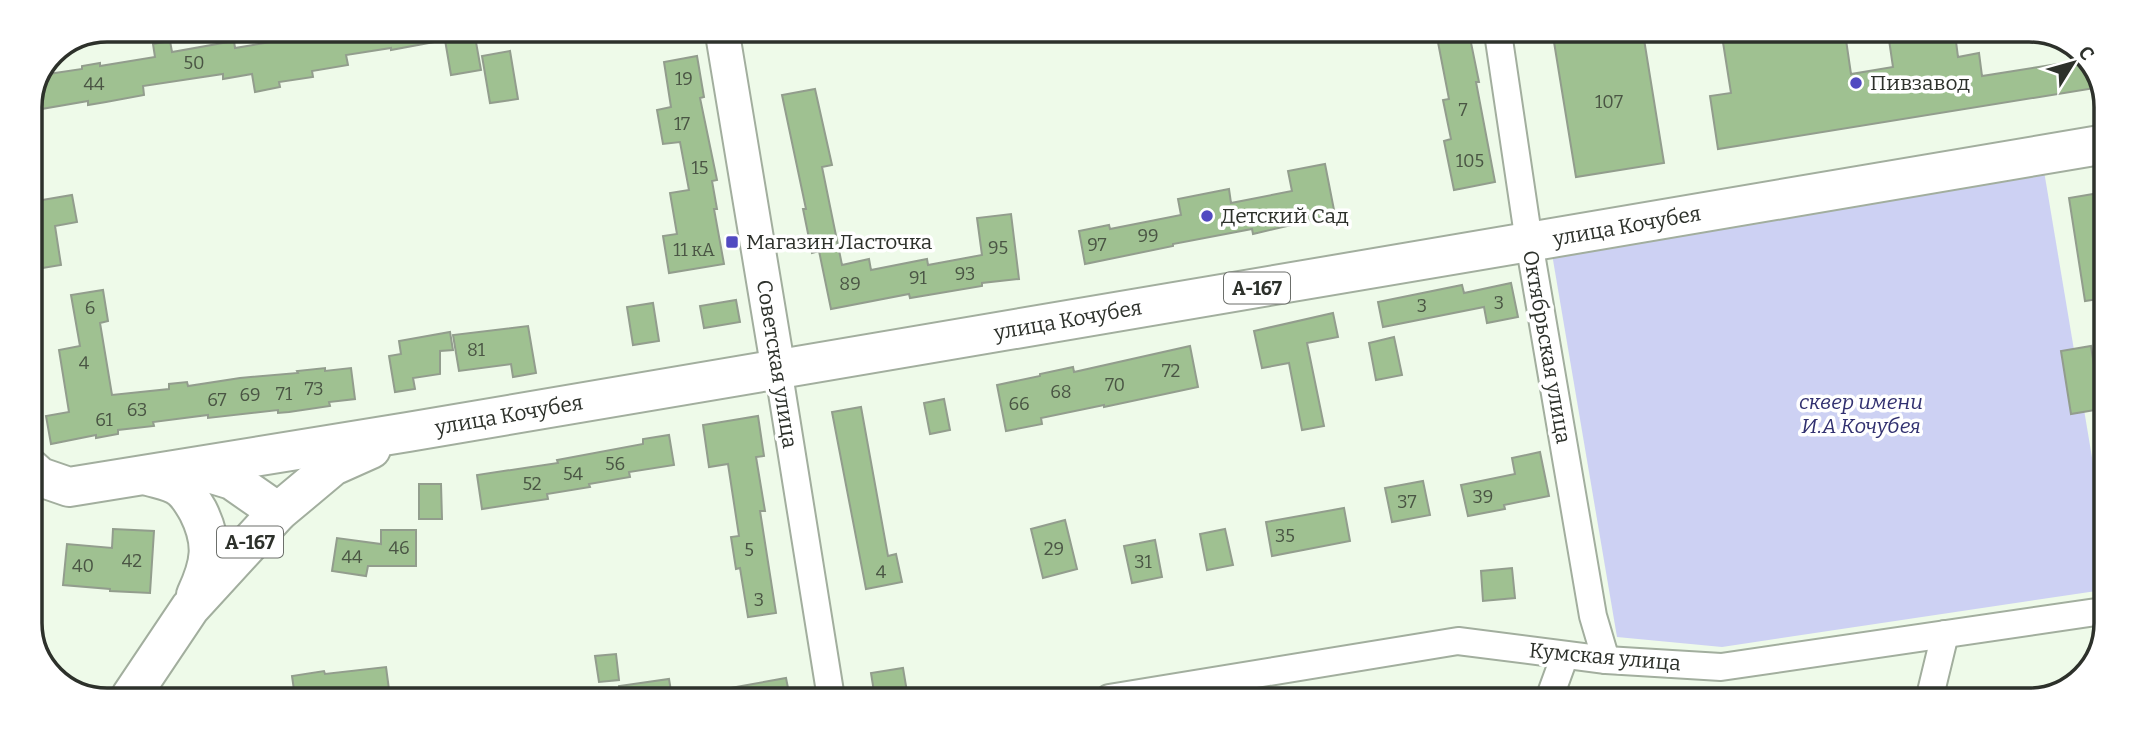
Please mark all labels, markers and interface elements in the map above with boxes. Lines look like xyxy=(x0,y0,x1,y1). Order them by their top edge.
north arrow xyxy=(2038,28,2108,98)
text: С xyxy=(2073,41,2099,65)
house number: 50 xyxy=(183,52,205,74)
house number: 19 xyxy=(675,68,693,90)
place label: Пивзавод xyxy=(1870,70,1970,96)
house number: 44 xyxy=(83,73,105,95)
marker: Пивзавод xyxy=(1848,75,1864,91)
house number: 107 xyxy=(1595,91,1623,113)
house number: 7 xyxy=(1458,99,1468,121)
house number: 17 xyxy=(674,113,690,135)
house number: 105 xyxy=(1456,150,1484,172)
house number: 15 xyxy=(692,157,708,179)
street label: улица Кочубея xyxy=(1550,200,1703,252)
place label: Детский Сад xyxy=(1221,203,1349,229)
marker: Детский Сад xyxy=(1199,208,1215,224)
house number: 99 xyxy=(1137,225,1159,247)
place label: Магазин Ласточка xyxy=(746,229,933,255)
marker: Магазин Ласточка xyxy=(724,234,740,250)
house number: 97 xyxy=(1087,234,1107,256)
house number: 95 xyxy=(988,237,1008,259)
house number: 11 кА xyxy=(673,239,715,261)
street label: Октябрьская улица xyxy=(1517,248,1577,446)
house number: 93 xyxy=(955,263,975,285)
house number: 91 xyxy=(909,267,928,289)
road number: А-167 xyxy=(1224,272,1290,304)
house number: 89 xyxy=(839,273,861,295)
street label: Советская улица xyxy=(751,278,803,450)
house number: 3 xyxy=(1494,292,1504,314)
street label: улица Кочубея xyxy=(991,294,1144,346)
house number: 3 xyxy=(1417,295,1427,317)
house number: 6 xyxy=(85,297,95,319)
house number: 81 xyxy=(467,339,486,361)
house number: 4 xyxy=(79,352,90,374)
house number: 72 xyxy=(1162,360,1180,382)
house number: 70 xyxy=(1105,374,1125,396)
house number: 73 xyxy=(305,378,323,400)
house number: 68 xyxy=(1050,381,1072,403)
house number: 71 xyxy=(276,383,293,405)
house number: 69 xyxy=(239,384,261,406)
house number: 67 xyxy=(207,389,227,411)
street label: улица Кочубея xyxy=(432,389,585,441)
park label: сквер имени И.А Кочубея xyxy=(1799,389,1923,439)
house number: 66 xyxy=(1008,393,1030,415)
house number: 63 xyxy=(127,399,147,421)
house number: 61 xyxy=(95,409,114,431)
house number: 56 xyxy=(605,453,625,475)
house number: 54 xyxy=(563,463,584,485)
house number: 52 xyxy=(522,473,542,495)
house number: 39 xyxy=(1473,486,1493,508)
house number: 37 xyxy=(1397,491,1417,513)
house number: 35 xyxy=(1275,525,1295,547)
road number: А-167 xyxy=(217,526,283,558)
house number: 46 xyxy=(388,537,410,559)
house number: 29 xyxy=(1044,538,1064,560)
house number: 5 xyxy=(744,539,754,561)
house number: 44 xyxy=(341,546,363,568)
house number: 42 xyxy=(122,550,142,572)
house number: 31 xyxy=(1134,551,1152,573)
house number: 40 xyxy=(72,555,94,577)
house number: 4 xyxy=(876,561,887,583)
house number: 3 xyxy=(754,589,764,611)
street label: Кумская улица xyxy=(1528,637,1682,677)

